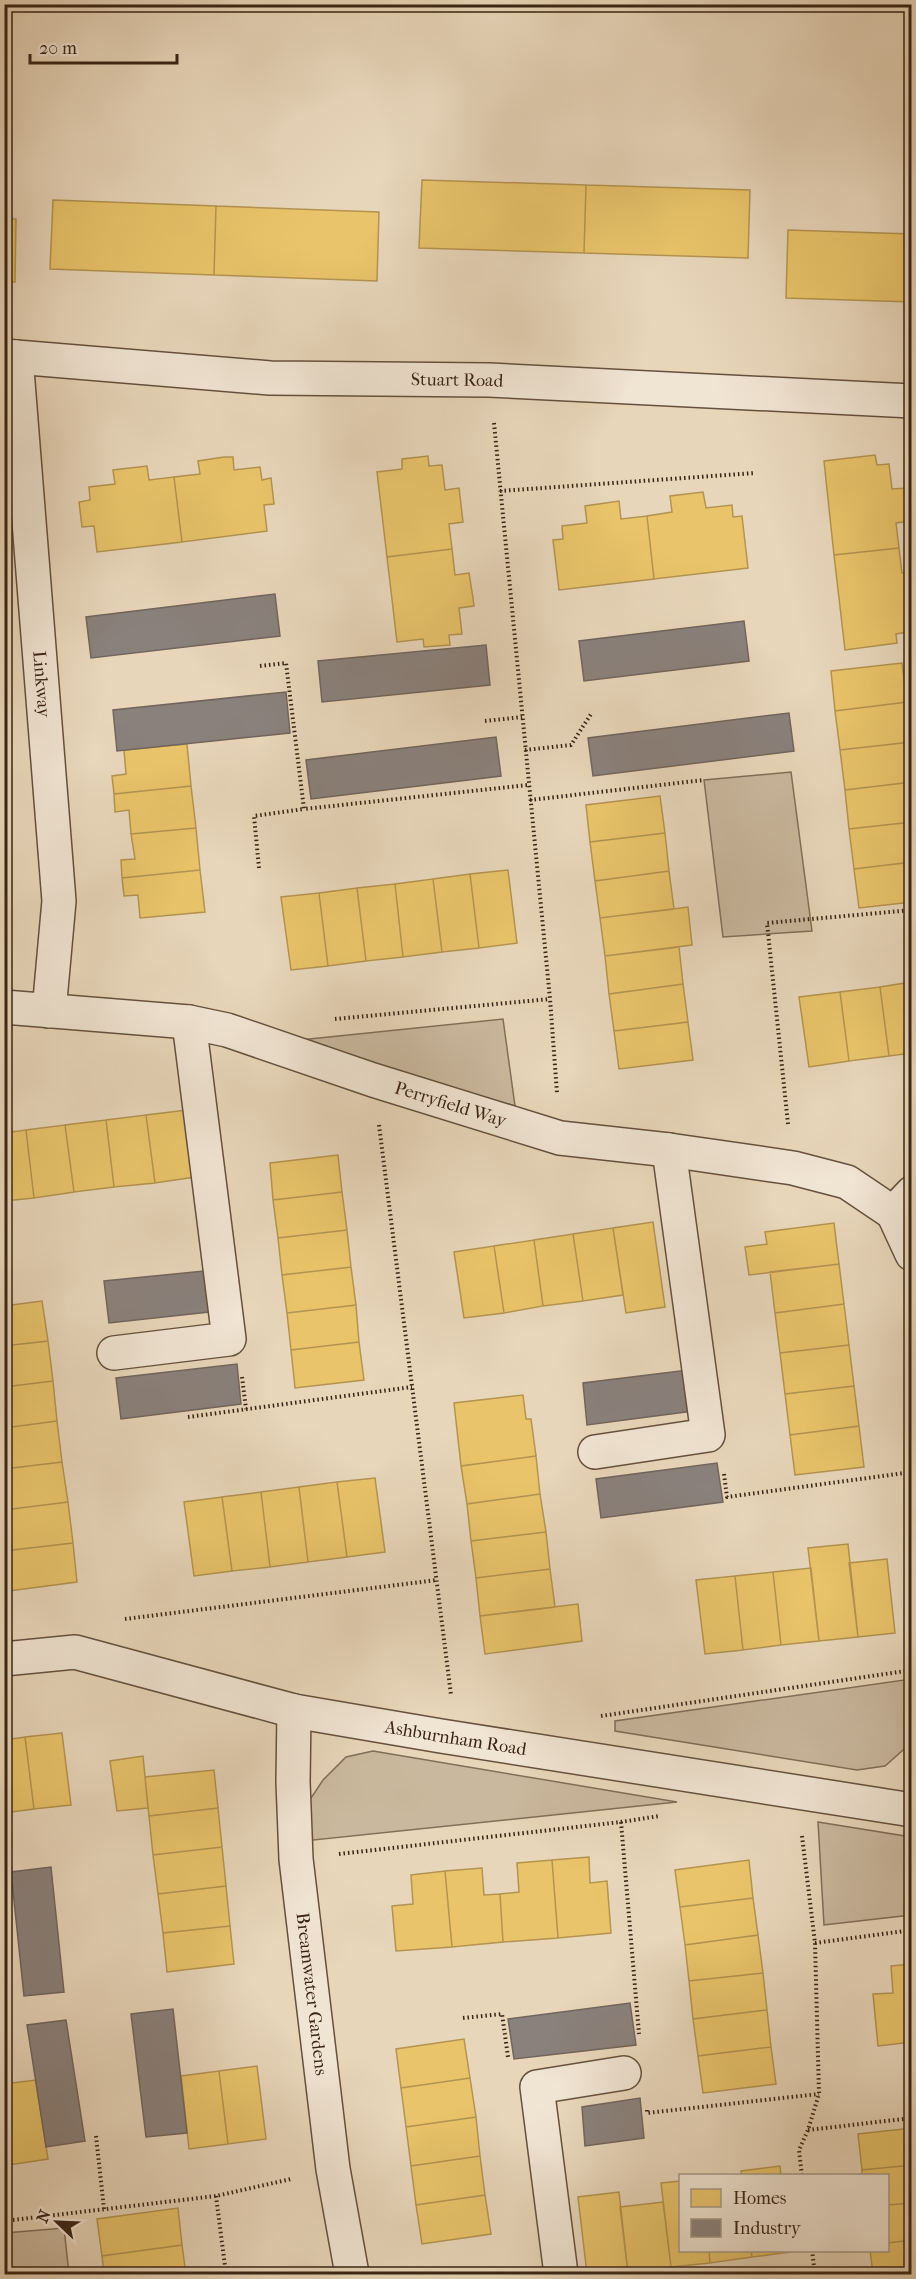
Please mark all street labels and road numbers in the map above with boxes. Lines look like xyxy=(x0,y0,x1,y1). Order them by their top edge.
street label: Stuart Road xyxy=(411,369,504,392)
street label: Linkway xyxy=(28,650,55,720)
street label: Perryfield Way xyxy=(392,1077,510,1132)
street label: Ashburnham Road xyxy=(382,1716,528,1760)
street label: Breamwater Gardens xyxy=(291,1911,332,2077)

